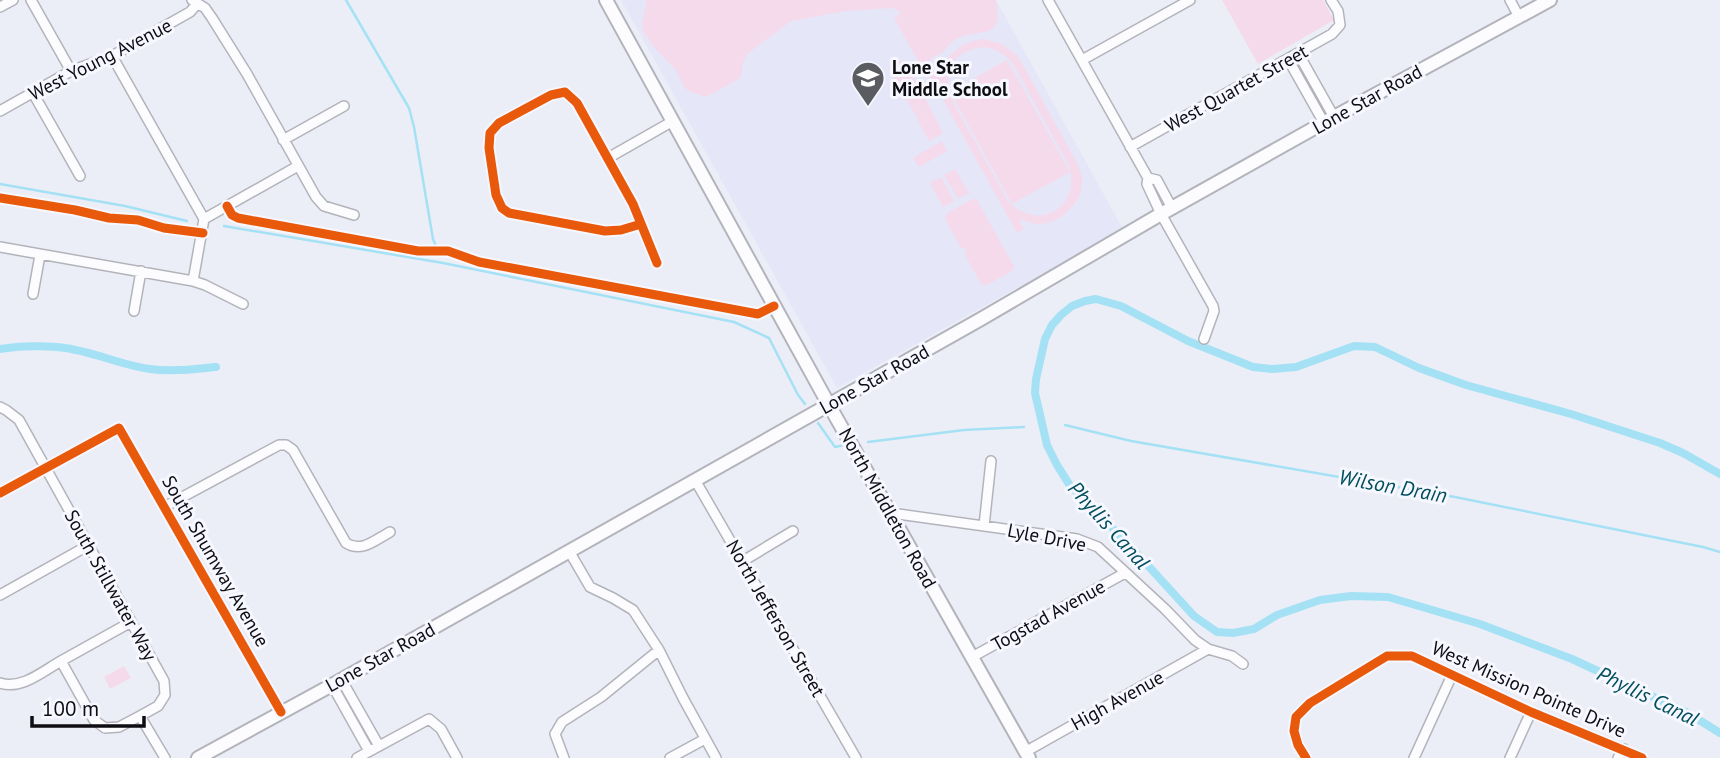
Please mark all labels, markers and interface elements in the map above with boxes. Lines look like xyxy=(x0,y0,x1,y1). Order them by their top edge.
street label: West Young Avenue xyxy=(24,13,176,105)
street label: West Quartet Street xyxy=(1160,39,1312,137)
place label: Lone Star Middle School xyxy=(892,55,1008,101)
school or university icon: Lone Star Middle School xyxy=(849,59,887,108)
street label: Lone Star Road xyxy=(1308,59,1426,139)
street label: Lone Star Road xyxy=(815,339,933,419)
street label: North Middleton Road xyxy=(834,424,942,592)
water label: Wilson Drain xyxy=(1337,463,1449,509)
street label: South Shumway Avenue xyxy=(157,471,275,651)
water label: Phyllis Canal xyxy=(1062,475,1156,575)
street label: South Stillwater Way xyxy=(60,505,162,665)
street label: Lyle Drive xyxy=(1006,518,1088,556)
street label: North Jefferson Street xyxy=(721,535,831,701)
street label: Togstad Avenue xyxy=(987,574,1109,656)
street label: Lone Star Road xyxy=(321,617,439,697)
street label: West Mission Pointe Drive xyxy=(1428,635,1630,743)
water label: Phyllis Canal xyxy=(1593,660,1704,732)
street label: High Avenue xyxy=(1066,665,1168,735)
scale bar xyxy=(32,684,144,728)
text: 100 m xyxy=(42,695,99,722)

